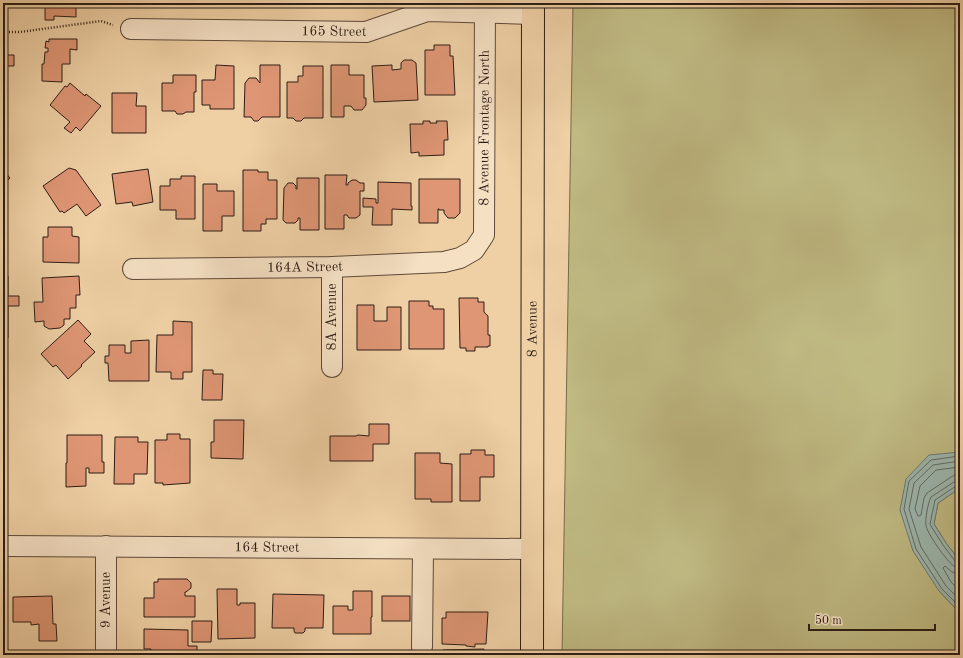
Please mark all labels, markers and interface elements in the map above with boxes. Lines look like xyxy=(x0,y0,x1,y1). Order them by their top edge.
street label: 165 Street xyxy=(301,24,367,39)
street label: 8 Avenue Frontage North xyxy=(477,49,492,206)
street label: 164A Street xyxy=(267,260,343,275)
street label: 8A Avenue xyxy=(325,283,339,351)
street label: 8 Avenue xyxy=(525,301,540,357)
street label: 164 Street xyxy=(234,540,300,555)
street label: 9 Avenue xyxy=(99,572,113,628)
scale bar xyxy=(809,606,935,632)
text: 50 m xyxy=(815,614,842,627)

